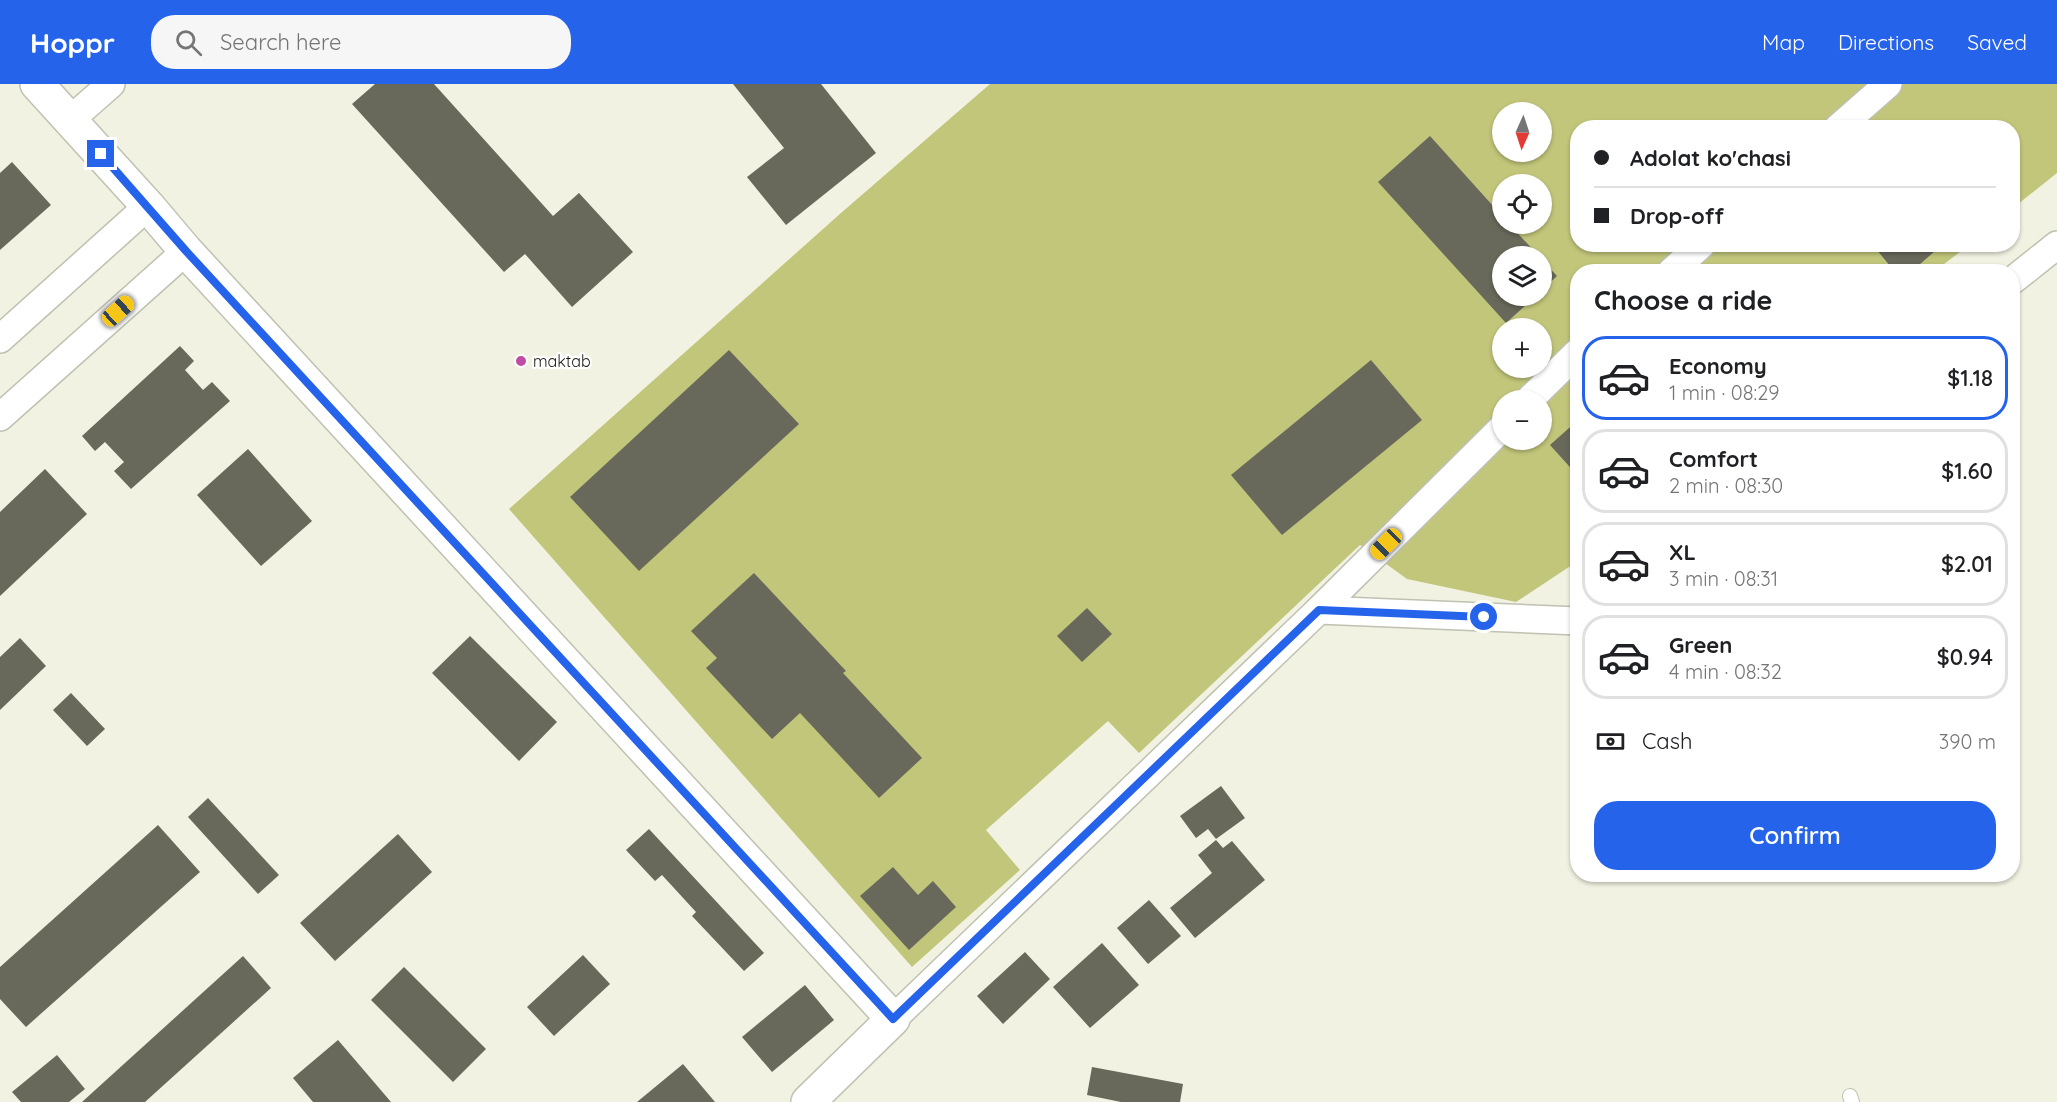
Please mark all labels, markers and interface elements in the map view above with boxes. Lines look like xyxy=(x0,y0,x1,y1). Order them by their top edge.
search box xyxy=(151,15,571,69)
text: Hoppr xyxy=(30,25,115,60)
icon: search xyxy=(172,26,205,59)
text: Search here xyxy=(220,28,341,56)
text: Map xyxy=(1762,29,1805,55)
text: Directions xyxy=(1838,29,1934,55)
text: Saved xyxy=(1967,29,2027,55)
north arrow xyxy=(1492,102,1552,162)
map controls xyxy=(1492,102,1552,450)
route end xyxy=(87,140,114,167)
text: Adolat ko'chasi xyxy=(1630,144,1791,172)
button: locate xyxy=(1492,174,1552,234)
text: Drop-off xyxy=(1630,202,1724,230)
button: layers xyxy=(1492,246,1552,306)
text: Choose a ride xyxy=(1594,283,1772,317)
car xyxy=(99,292,137,330)
button: + xyxy=(1492,318,1552,378)
place label: maktab xyxy=(533,351,591,371)
icon: car xyxy=(1597,351,1651,405)
text: Economy xyxy=(1669,352,1767,380)
marker: maktab xyxy=(514,354,528,368)
text: $1.18 xyxy=(1947,364,1993,392)
text: 1 min · 08:29 xyxy=(1669,380,1779,405)
button: − xyxy=(1492,390,1552,450)
icon: car xyxy=(1597,444,1651,498)
text: Comfort xyxy=(1669,445,1758,473)
text: $1.60 xyxy=(1941,457,1993,485)
text: 2 min · 08:30 xyxy=(1669,473,1783,498)
car xyxy=(1367,525,1405,563)
icon: car xyxy=(1597,537,1651,591)
text: XL xyxy=(1669,538,1696,566)
text: $2.01 xyxy=(1941,550,1993,578)
text: 3 min · 08:31 xyxy=(1669,566,1778,591)
route start xyxy=(1470,603,1497,630)
icon: car xyxy=(1597,630,1651,684)
text: Green xyxy=(1669,631,1732,659)
text: $0.94 xyxy=(1937,643,1993,671)
text: 4 min · 08:32 xyxy=(1669,659,1782,684)
icon: cash xyxy=(1594,725,1627,758)
text: Cash xyxy=(1642,727,1693,755)
text: 390 m xyxy=(1939,729,1996,754)
button: Confirm xyxy=(1594,801,1996,870)

